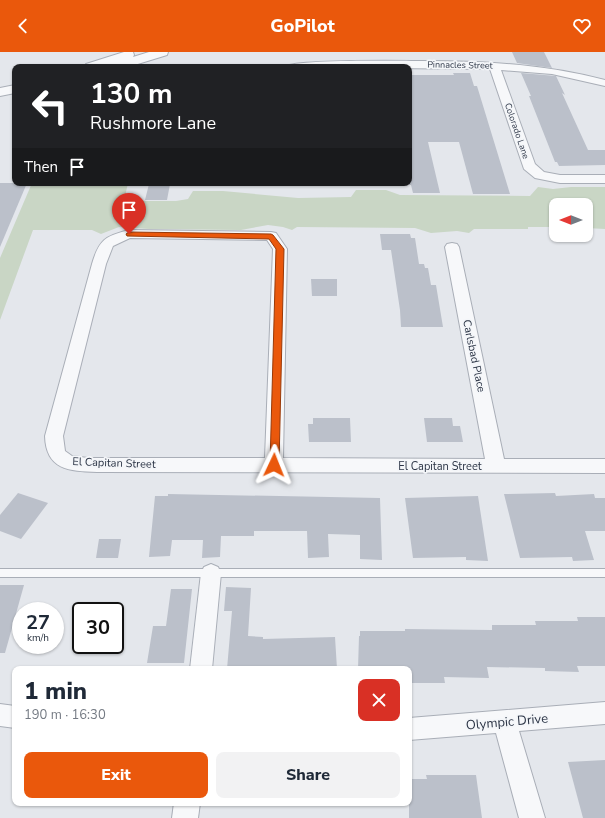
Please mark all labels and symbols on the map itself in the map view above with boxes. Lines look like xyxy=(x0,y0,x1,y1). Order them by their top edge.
street label: Pinnacles Street xyxy=(427,58,494,72)
street label: Colorado Lane xyxy=(502,101,532,161)
pin xyxy=(112,193,146,234)
north arrow xyxy=(549,198,593,242)
street label: Carlsbad Place xyxy=(459,318,489,394)
position arrow xyxy=(253,444,295,486)
street label: El Capitan Street xyxy=(72,454,156,472)
street label: El Capitan Street xyxy=(398,459,482,474)
speed limit sign: 30 xyxy=(72,602,124,654)
street label: Olympic Drive xyxy=(465,709,549,735)

